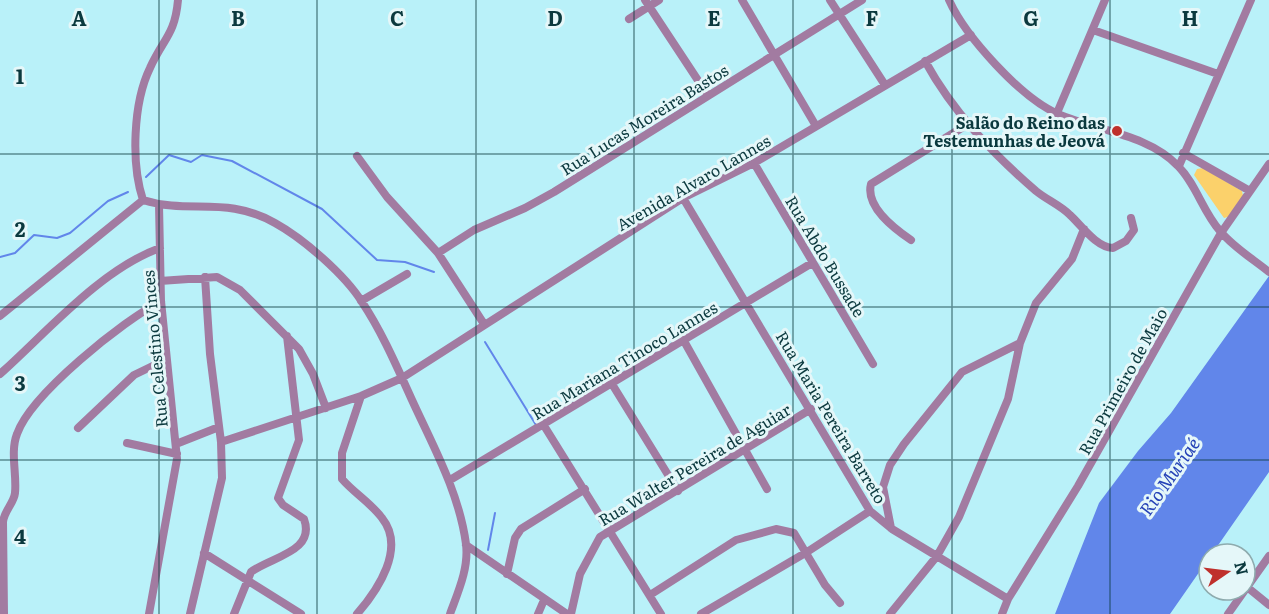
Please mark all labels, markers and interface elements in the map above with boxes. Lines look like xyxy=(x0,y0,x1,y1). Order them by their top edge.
text: A xyxy=(71,2,87,32)
text: B xyxy=(231,2,245,32)
text: C xyxy=(390,2,404,32)
text: D xyxy=(547,2,563,32)
text: E xyxy=(707,2,721,32)
text: F xyxy=(866,2,879,32)
text: G xyxy=(1023,2,1039,32)
text: H xyxy=(1182,2,1198,32)
street label: Rua Lucas Moreira Bastos xyxy=(555,57,733,181)
text: 1 xyxy=(16,60,24,90)
place label: Salão do Reino das Testemunhas de Jeová xyxy=(923,110,1106,152)
marker: Salão do Reino das Testemunhas de Jeová xyxy=(1110,124,1124,138)
street label: Avenida Alvaro Lannes xyxy=(612,128,774,236)
street label: Rua Abdo Bussade xyxy=(780,191,872,321)
text: 2 xyxy=(15,213,26,243)
street label: Rua Celestino Vinces xyxy=(135,269,173,429)
street label: Rua Mariana Tinoco Lannes xyxy=(527,295,721,425)
street label: Rua Primeiro de Maio xyxy=(1072,303,1172,459)
street label: Rua Maria Pereira Barreto xyxy=(771,326,893,508)
text: 3 xyxy=(14,367,26,397)
street label: Rua Walter Pereira de Aguiar xyxy=(593,397,795,531)
water label: Rio Muriaé xyxy=(1132,431,1206,521)
text: 4 xyxy=(14,520,26,550)
north arrow xyxy=(1197,542,1257,602)
text: N xyxy=(1229,559,1256,578)

